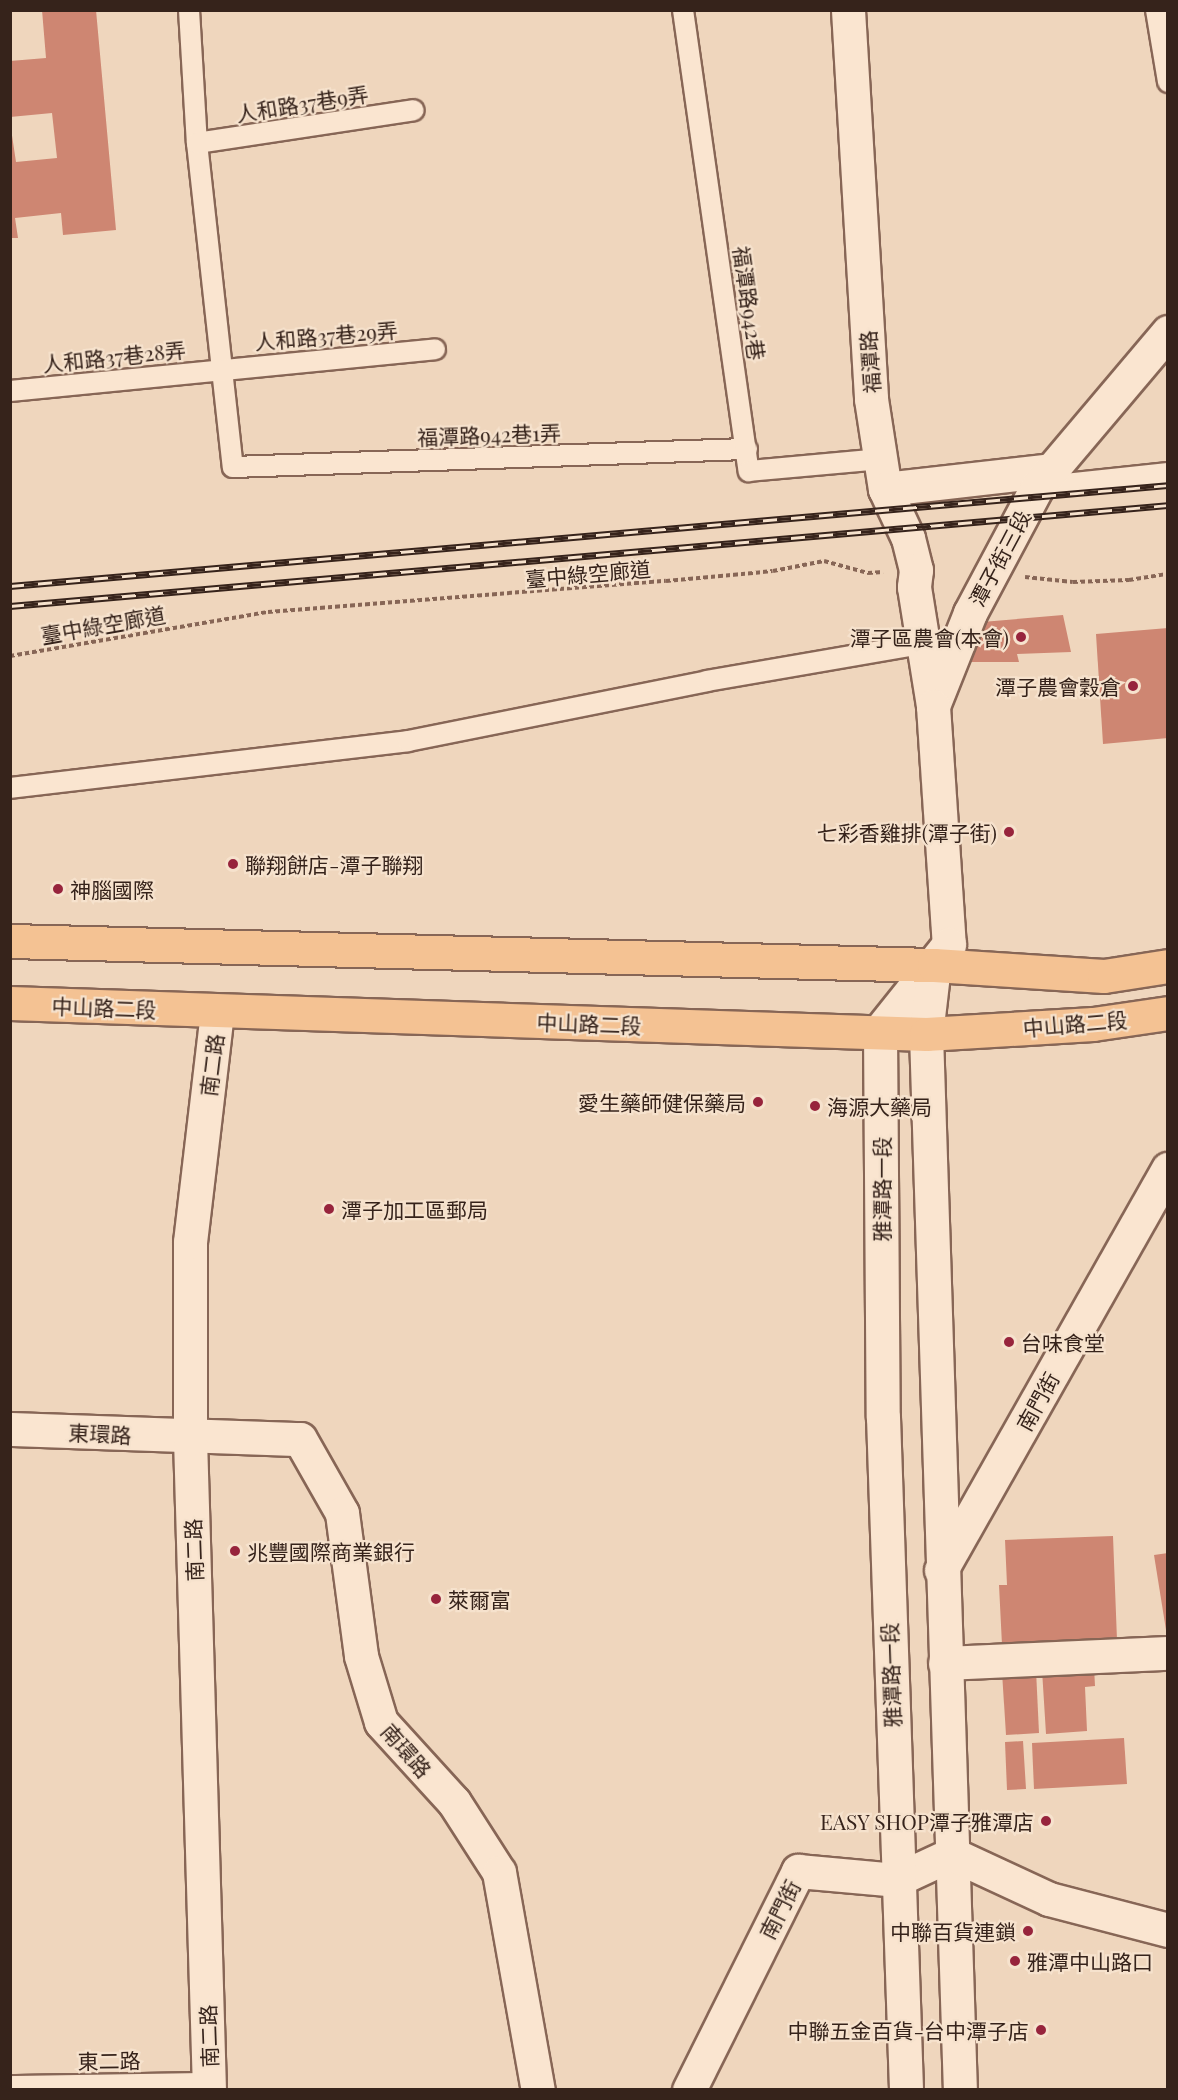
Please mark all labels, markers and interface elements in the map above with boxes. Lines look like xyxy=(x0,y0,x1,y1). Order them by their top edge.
street label: 人和路37巷9弄 xyxy=(234,80,370,126)
street label: 福潭路942巷 xyxy=(730,244,770,362)
street label: 人和路37巷29弄 xyxy=(253,316,399,354)
street label: 福潭路 xyxy=(854,330,884,394)
street label: 人和路37巷28弄 xyxy=(41,336,187,376)
street label: 福潭路942巷1弄 xyxy=(417,419,561,449)
street label: 潭子街三段 xyxy=(963,506,1035,610)
street label: 臺中綠空廊道 xyxy=(524,555,652,591)
street label: 臺中綠空廊道 xyxy=(39,601,167,647)
place label: 潭子區農會(本會) xyxy=(850,624,1009,650)
marker: 潭子區農會(本會) xyxy=(1014,630,1028,644)
place label: 潭子農會穀倉 xyxy=(995,673,1121,699)
marker: 潭子農會穀倉 xyxy=(1126,679,1140,693)
place label: 七彩香雞排(潭子街) xyxy=(817,819,997,845)
marker: 七彩香雞排(潭子街) xyxy=(1002,825,1016,839)
place label: 聯翔餅店-潭子聯翔 xyxy=(245,851,423,877)
marker: 聯翔餅店-潭子聯翔 xyxy=(226,857,240,871)
place label: 神腦國際 xyxy=(70,876,154,902)
marker: 神腦國際 xyxy=(51,882,65,896)
street label: 中山路二段 xyxy=(51,993,157,1021)
street label: 中山路二段 xyxy=(1022,1006,1128,1040)
street label: 中山路二段 xyxy=(536,1009,642,1037)
street label: 南二路 xyxy=(195,1032,227,1098)
place label: 愛生藥師健保藥局 xyxy=(578,1089,746,1115)
place label: 海源大藥局 xyxy=(827,1093,932,1119)
marker: 愛生藥師健保藥局 xyxy=(751,1095,765,1109)
marker: 海源大藥局 xyxy=(808,1099,822,1113)
street label: 雅潭路一段 xyxy=(868,1137,894,1241)
place label: 潭子加工區郵局 xyxy=(341,1196,488,1222)
marker: 潭子加工區郵局 xyxy=(322,1202,336,1216)
place label: 台味食堂 xyxy=(1021,1329,1105,1355)
marker: 台味食堂 xyxy=(1002,1335,1016,1349)
street label: 南門街 xyxy=(1011,1367,1063,1435)
street label: 東環路 xyxy=(68,1419,132,1447)
street label: 南二路 xyxy=(179,1518,207,1582)
place label: 兆豐國際商業銀行 xyxy=(247,1538,415,1564)
marker: 兆豐國際商業銀行 xyxy=(228,1544,242,1558)
place label: 萊爾富 xyxy=(448,1586,511,1612)
marker: 萊爾富 xyxy=(429,1592,443,1606)
street label: 雅潭路一段 xyxy=(876,1622,904,1728)
street label: 南環路 xyxy=(377,1718,437,1782)
place label: EASY SHOP潭子雅潭店 xyxy=(819,1808,1034,1834)
marker: EASY SHOP潭子雅潭店 xyxy=(1039,1814,1053,1828)
street label: 南門街 xyxy=(753,1875,805,1943)
place label: 中聯百貨連鎖 xyxy=(890,1918,1016,1944)
marker: 中聯百貨連鎖 xyxy=(1021,1924,1035,1938)
place label: 雅潭中山路口 xyxy=(1027,1948,1153,1974)
marker: 雅潭中山路口 xyxy=(1008,1954,1022,1968)
street label: 南二路 xyxy=(194,2004,222,2068)
place label: 中聯五金百貨-台中潭子店 xyxy=(788,2017,1029,2043)
marker: 中聯五金百貨-台中潭子店 xyxy=(1034,2023,1048,2037)
street label: 東二路 xyxy=(77,2047,141,2073)

